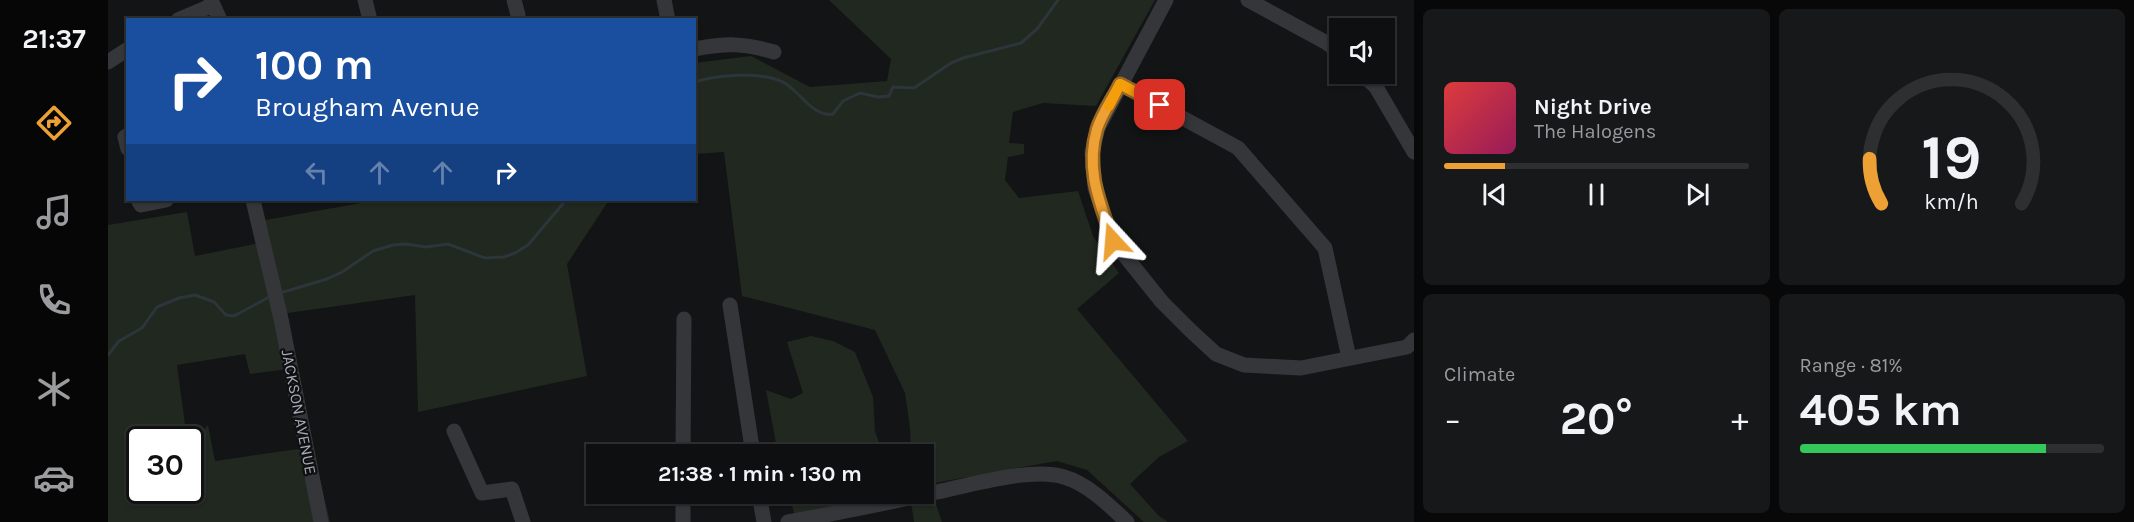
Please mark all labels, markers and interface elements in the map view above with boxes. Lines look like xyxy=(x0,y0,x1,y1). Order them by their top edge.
map controls xyxy=(1329,18,1395,84)
button: sound xyxy=(1329,18,1395,84)
text: 21:37 xyxy=(22,23,86,55)
text: 100 m xyxy=(255,40,374,90)
icon: right xyxy=(156,42,234,120)
pin xyxy=(1134,79,1185,130)
icon: arrive xyxy=(1143,88,1176,121)
text: Brougham Avenue xyxy=(255,91,480,123)
text: Night Drive xyxy=(1534,94,1652,120)
icon: directions xyxy=(33,102,75,144)
text: The Halogens xyxy=(1534,120,1656,143)
text: 19 xyxy=(1922,121,1982,194)
icon: left xyxy=(300,156,333,189)
icon: ahead xyxy=(363,156,396,189)
icon: ahead xyxy=(426,156,459,189)
icon: right xyxy=(489,156,522,189)
icon: previous xyxy=(1478,178,1511,211)
icon: pause xyxy=(1580,178,1613,211)
icon: next xyxy=(1681,178,1714,211)
text: km/h xyxy=(1925,189,1979,214)
icon: music xyxy=(33,191,75,233)
position arrow xyxy=(1081,209,1145,273)
icon: phone xyxy=(33,279,75,321)
street label: JACKSON AVENUE xyxy=(278,348,320,476)
text: Range · 81% xyxy=(1800,354,1903,377)
text: Climate xyxy=(1444,363,1515,386)
icon: climate xyxy=(33,368,75,410)
text: 405 km xyxy=(1800,384,1962,436)
text: 20° xyxy=(1560,393,1633,445)
text: − xyxy=(1444,400,1461,438)
text: + xyxy=(1731,400,1748,438)
speed limit sign: 30 xyxy=(126,426,204,504)
icon: car xyxy=(33,457,75,499)
text: 21:38 · 1 min · 130 m xyxy=(658,461,862,487)

